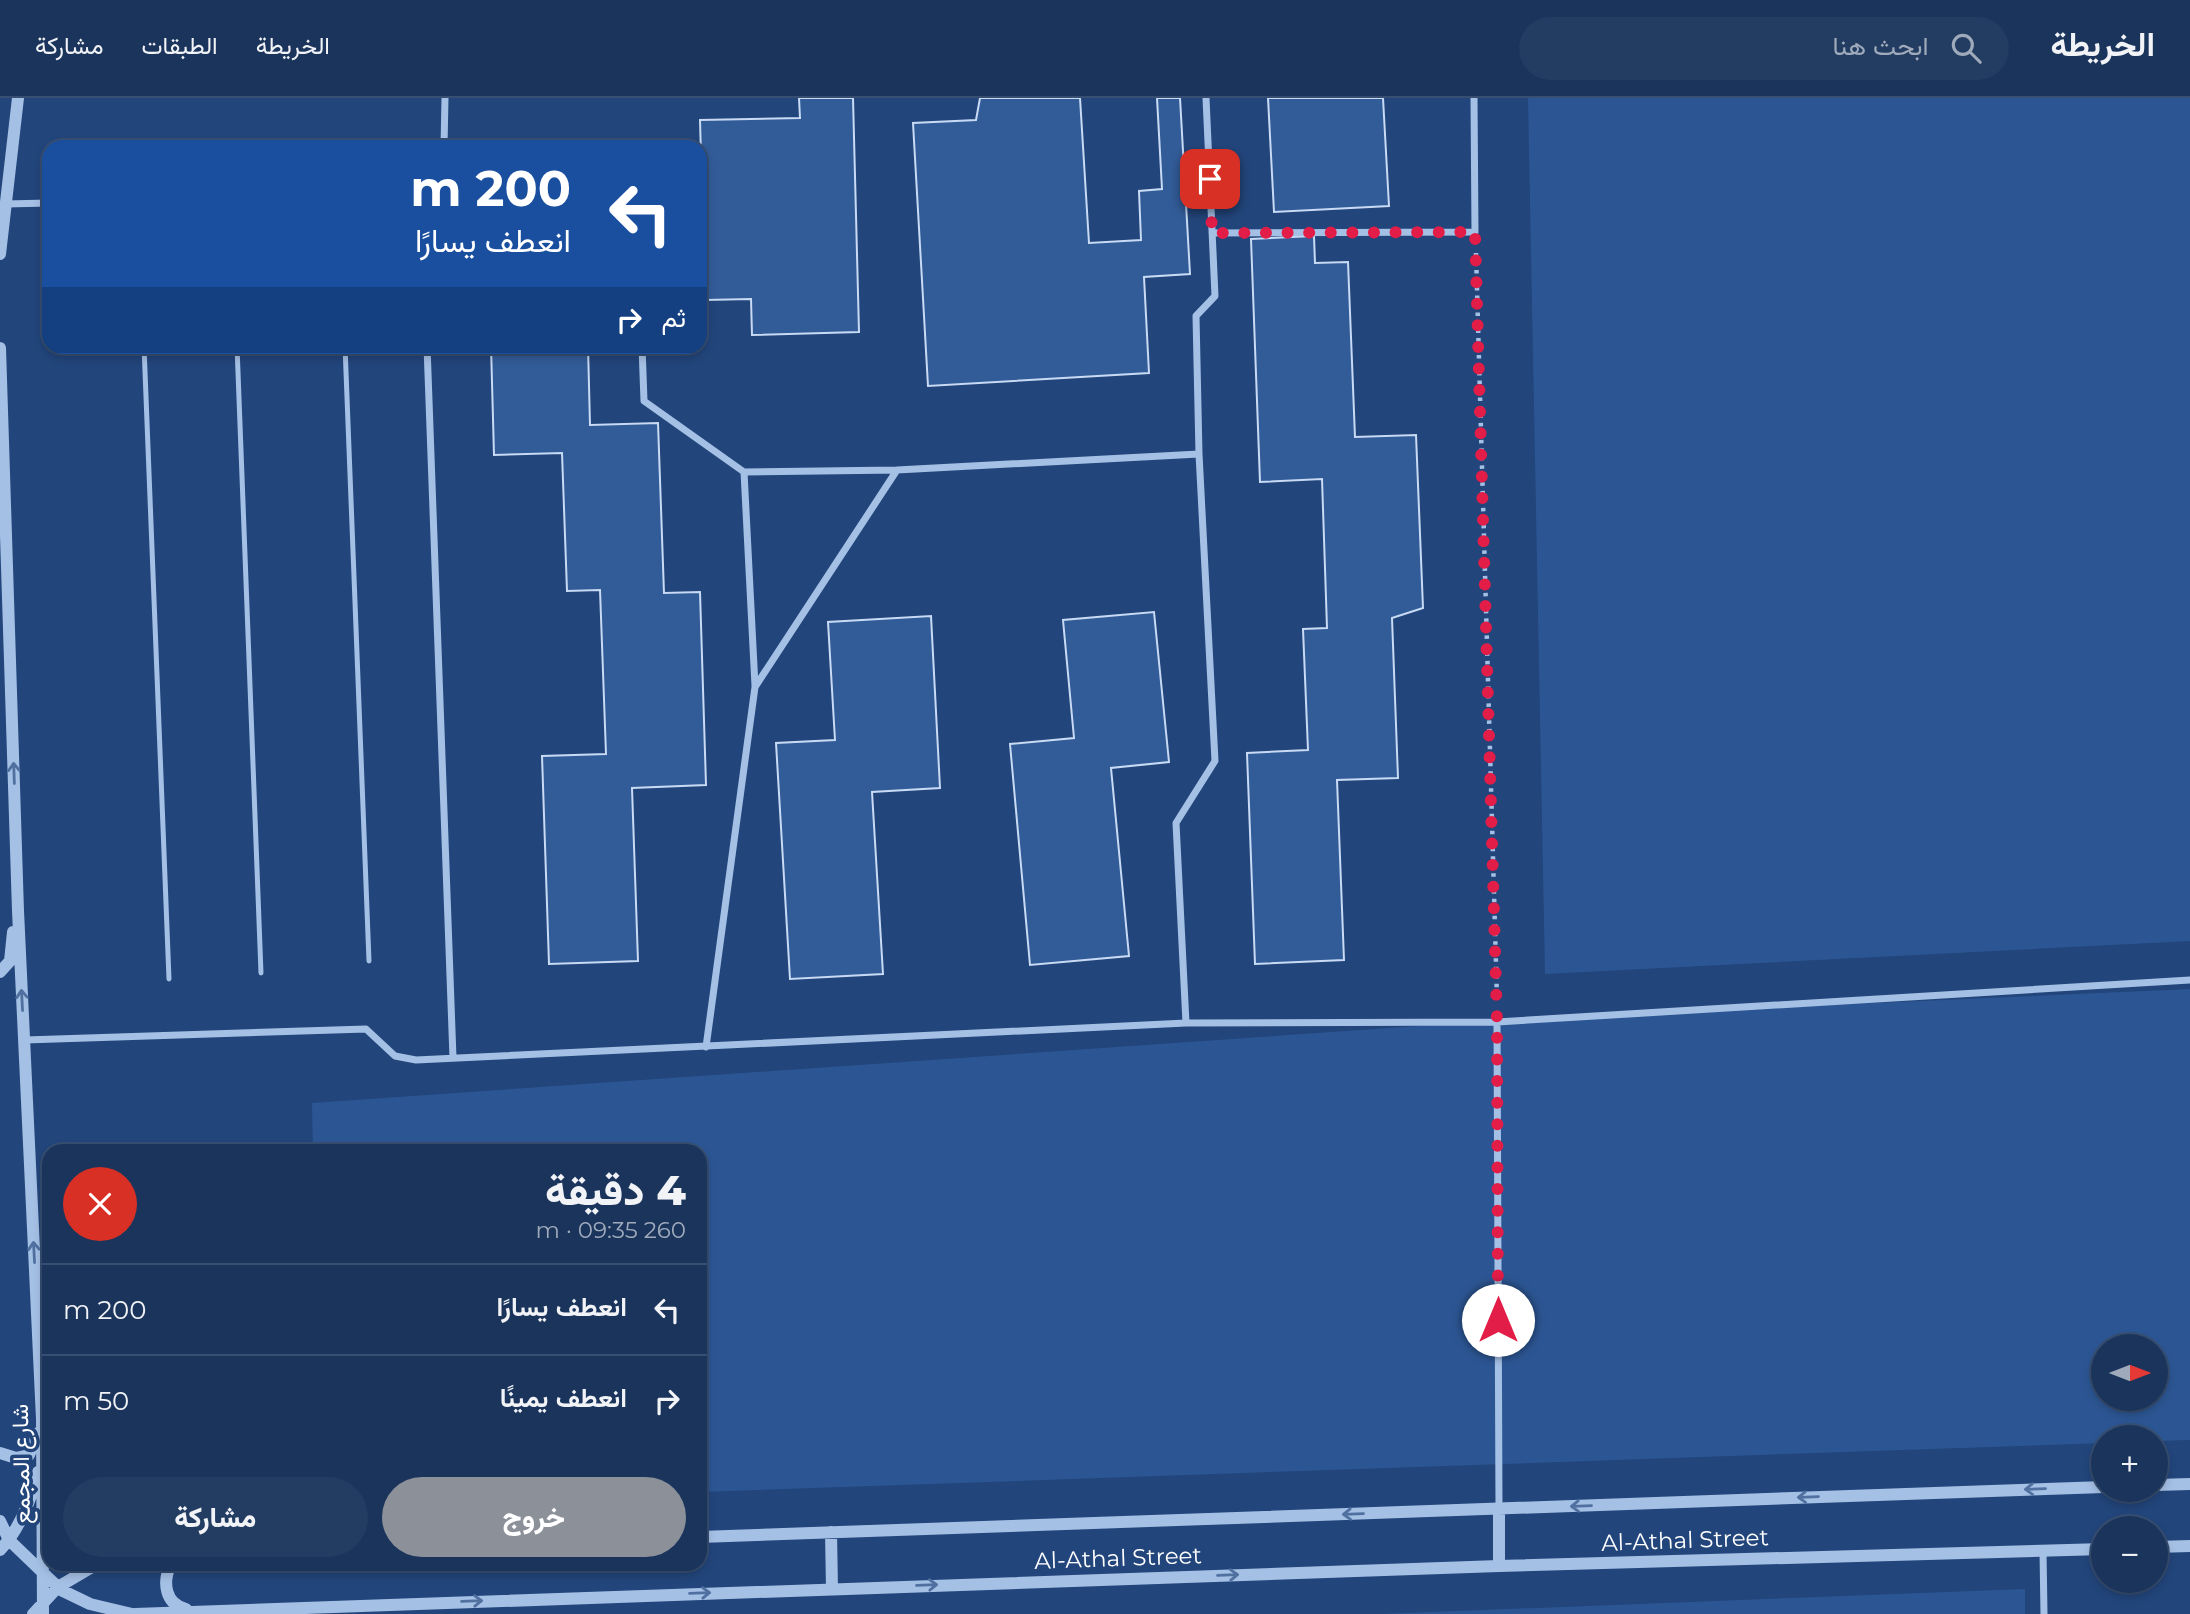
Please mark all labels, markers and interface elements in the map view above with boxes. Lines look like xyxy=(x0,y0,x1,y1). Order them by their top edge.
search box xyxy=(1519,17,2009,80)
text: الخريطة xyxy=(2051,24,2155,64)
icon: search xyxy=(1947,29,1985,67)
text: ابحث هنا xyxy=(1832,30,1929,62)
text: مشاركة xyxy=(35,31,103,60)
text: الطبقات xyxy=(141,31,218,60)
text: الخريطة xyxy=(256,31,330,60)
pin xyxy=(1180,149,1240,209)
text: 200 m xyxy=(410,159,571,218)
icon: arrive xyxy=(1191,160,1229,198)
icon: left xyxy=(595,168,686,259)
text: انعطف يسارًا xyxy=(415,221,571,260)
icon: right xyxy=(610,301,648,339)
text: ثم xyxy=(662,302,686,334)
one-way arrow xyxy=(7,762,21,785)
one-way arrow xyxy=(16,989,29,1012)
text: 4 دقيقة xyxy=(545,1164,686,1216)
button: close xyxy=(63,1167,137,1241)
text: 260 m · 09:35 xyxy=(536,1216,686,1244)
one-way arrow xyxy=(28,1241,41,1264)
position arrow xyxy=(1461,1283,1535,1357)
text: انعطف يسارًا xyxy=(497,1291,627,1323)
icon: left xyxy=(648,1291,686,1329)
text: 200 m xyxy=(63,1294,147,1326)
north arrow xyxy=(2091,1334,2168,1410)
map controls xyxy=(2091,1334,2168,1593)
text: انعطف يمينًا xyxy=(500,1382,627,1414)
icon: right xyxy=(648,1382,686,1420)
text: 50 m xyxy=(63,1385,129,1417)
street label: شارع المجمع xyxy=(6,1404,38,1524)
button: + xyxy=(2091,1425,2168,1502)
button: مشاركة xyxy=(63,1477,368,1557)
button: خروج xyxy=(382,1477,686,1557)
one-way arrow xyxy=(2024,1483,2047,1496)
one-way arrow xyxy=(1797,1491,1820,1504)
one-way arrow xyxy=(1569,1499,1592,1512)
one-way arrow xyxy=(1342,1507,1365,1520)
button: − xyxy=(2091,1516,2168,1593)
street label: Al-Athal Street xyxy=(1601,1523,1769,1557)
street label: Al-Athal Street xyxy=(1034,1541,1202,1575)
one-way arrow xyxy=(1216,1569,1239,1582)
one-way arrow xyxy=(915,1579,938,1592)
one-way arrow xyxy=(688,1587,711,1600)
one-way arrow xyxy=(461,1595,484,1608)

